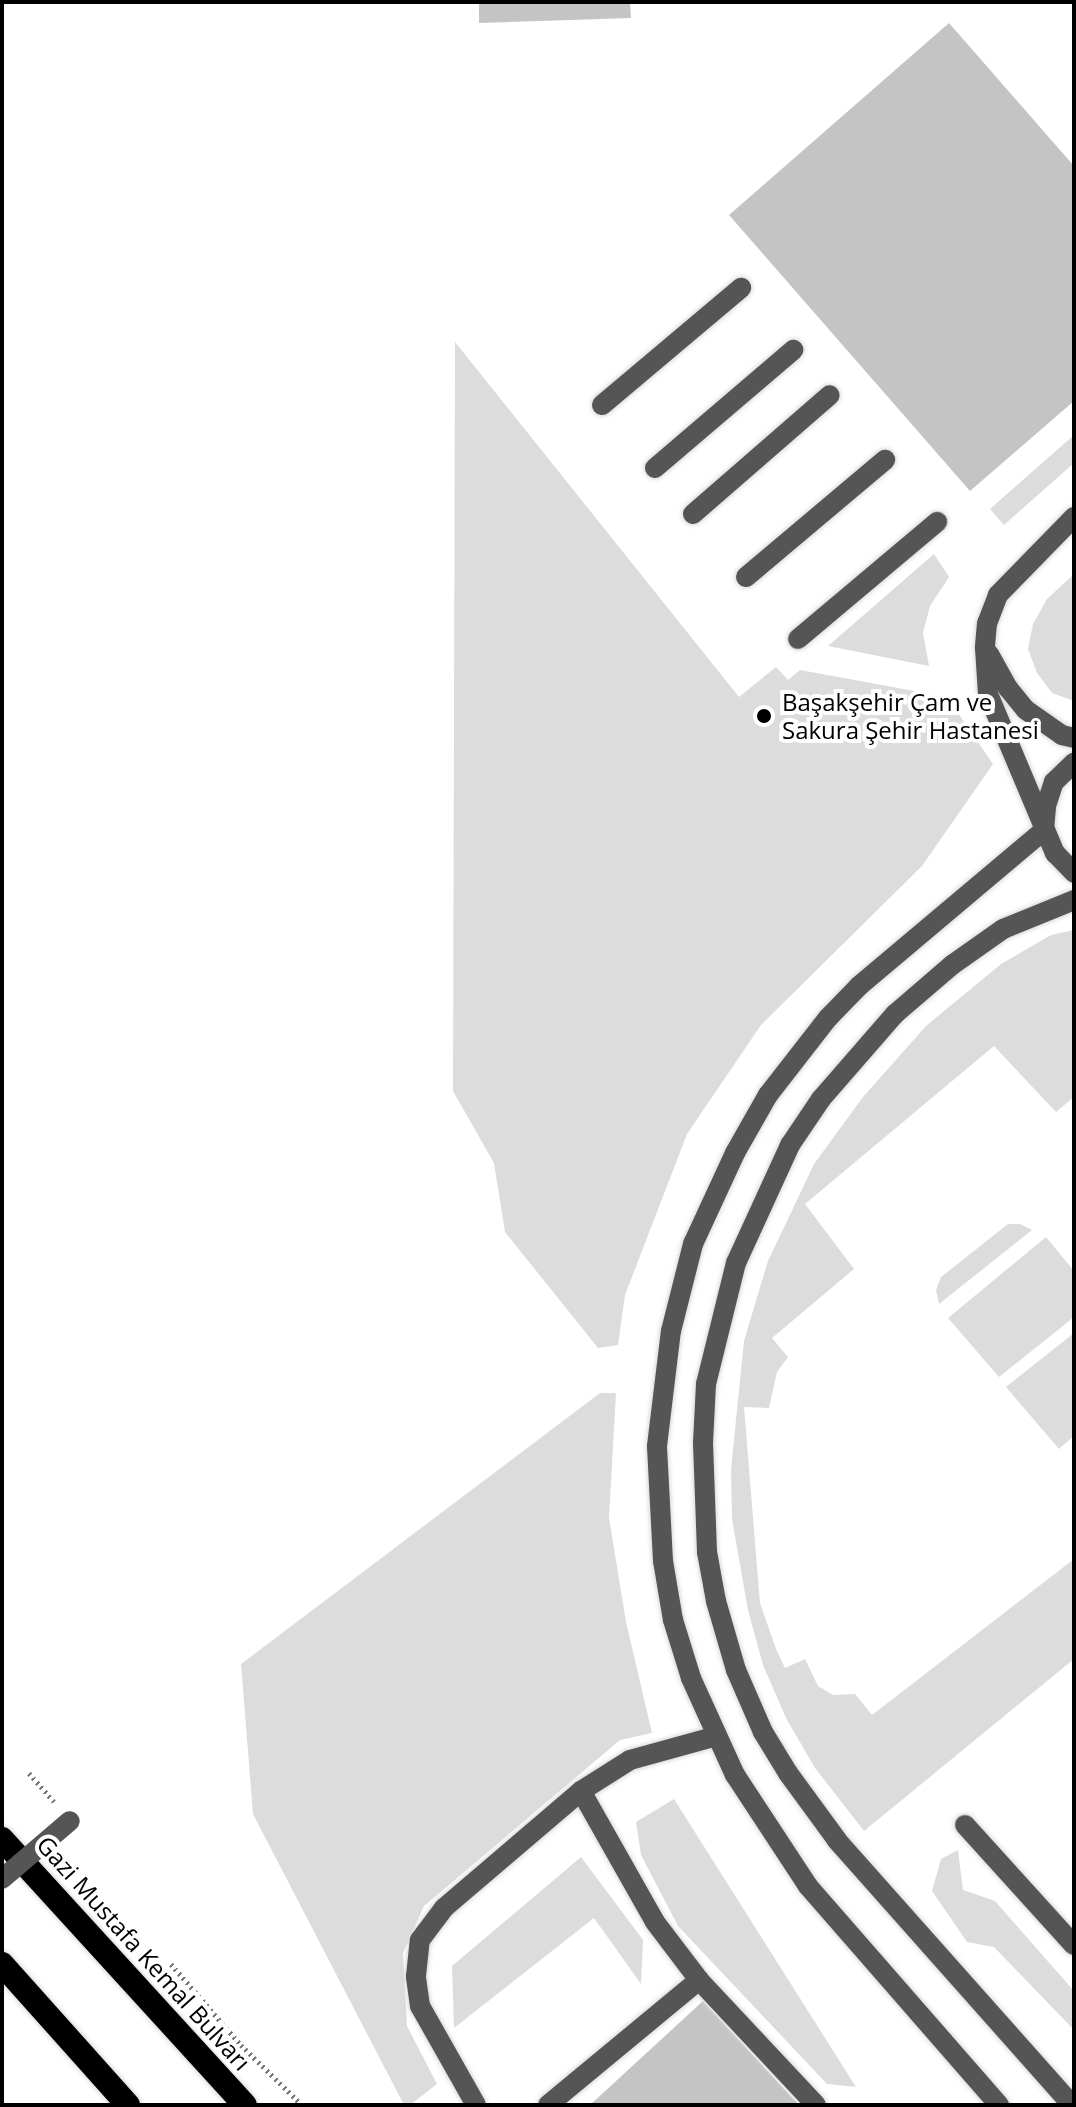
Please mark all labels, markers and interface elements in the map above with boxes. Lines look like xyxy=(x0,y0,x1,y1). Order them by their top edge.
place label: Başakşehir Çam ve Sakura Şehir Hastanesi xyxy=(782,688,1039,744)
marker: Başakşehir Çam ve Sakura Şehir Hastanesi xyxy=(753,705,775,727)
street label: Gazi Mustafa Kemal Bulvarı xyxy=(31,1830,257,2076)

